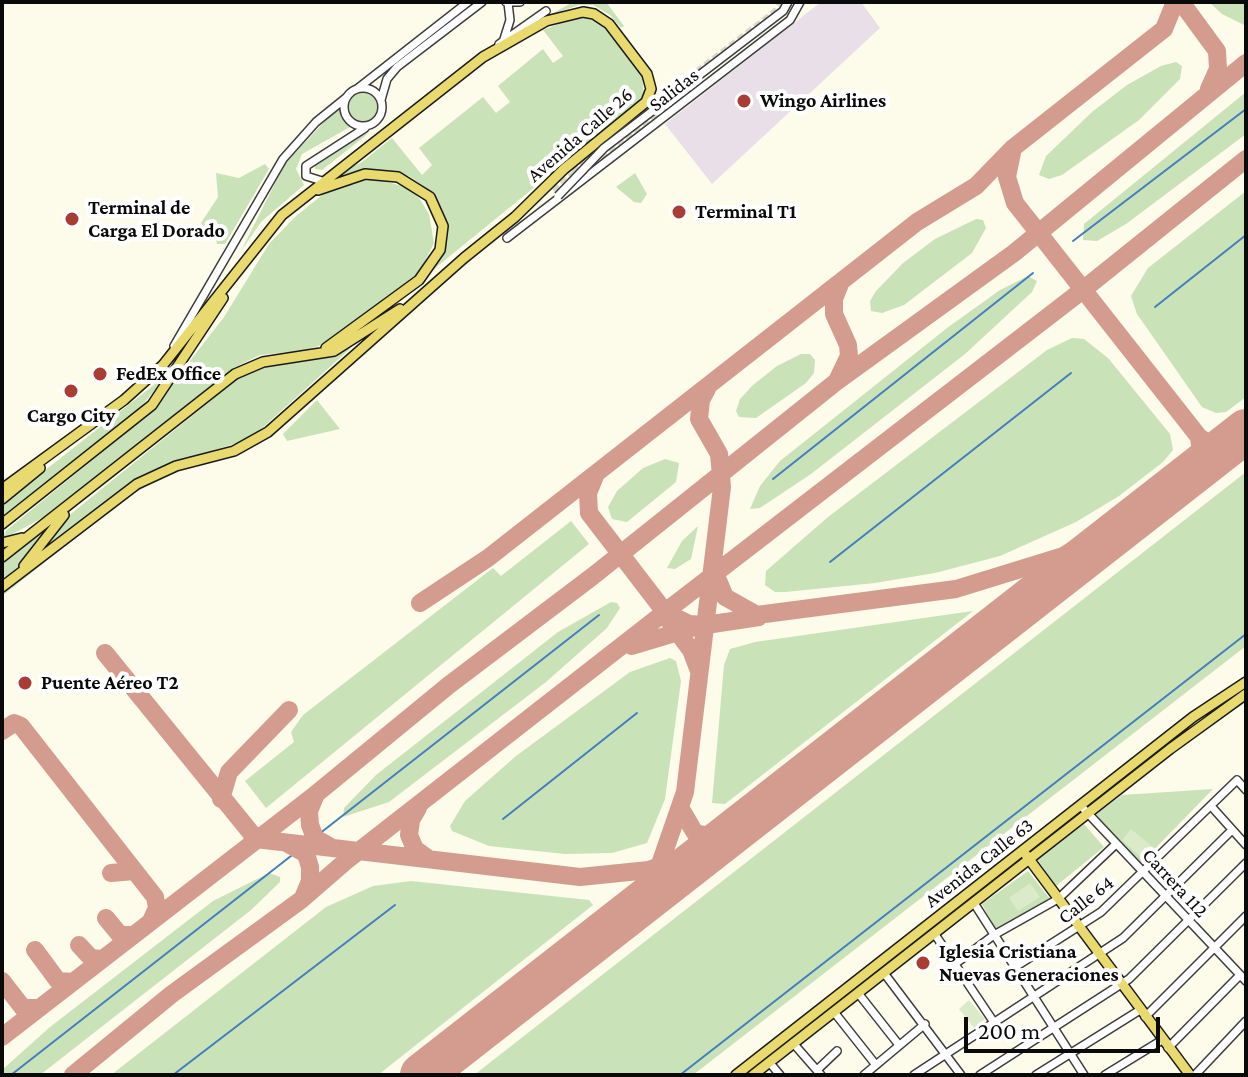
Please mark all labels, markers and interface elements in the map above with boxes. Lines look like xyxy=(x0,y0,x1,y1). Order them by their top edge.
street label: Salidas xyxy=(644,63,704,117)
street label: Avenida Calle 26 xyxy=(522,83,638,187)
place label: Wingo Airlines xyxy=(760,89,886,113)
marker: Wingo Airlines xyxy=(735,92,753,110)
place label: Terminal de Carga El Dorado xyxy=(88,196,225,243)
place label: Terminal T1 xyxy=(695,200,797,224)
marker: Terminal T1 xyxy=(670,203,688,221)
marker: Terminal de Carga El Dorado xyxy=(63,210,81,228)
place label: FedEx Office xyxy=(116,362,221,386)
marker: FedEx Office xyxy=(91,365,109,383)
marker: Cargo City xyxy=(62,382,80,400)
place label: Cargo City xyxy=(27,404,115,428)
place label: Puente Aéreo T2 xyxy=(41,671,179,695)
marker: Puente Aéreo T2 xyxy=(16,674,34,692)
street label: Avenida Calle 63 xyxy=(920,813,1038,913)
street label: Carrera 112 xyxy=(1137,843,1213,923)
street label: Calle 64 xyxy=(1053,871,1119,929)
place label: Iglesia Cristiana Nuevas Generaciones xyxy=(939,940,1119,987)
marker: Iglesia Cristiana Nuevas Generaciones xyxy=(914,954,932,972)
scale bar xyxy=(968,1001,1164,1051)
text: 200 m xyxy=(978,1017,1040,1044)

